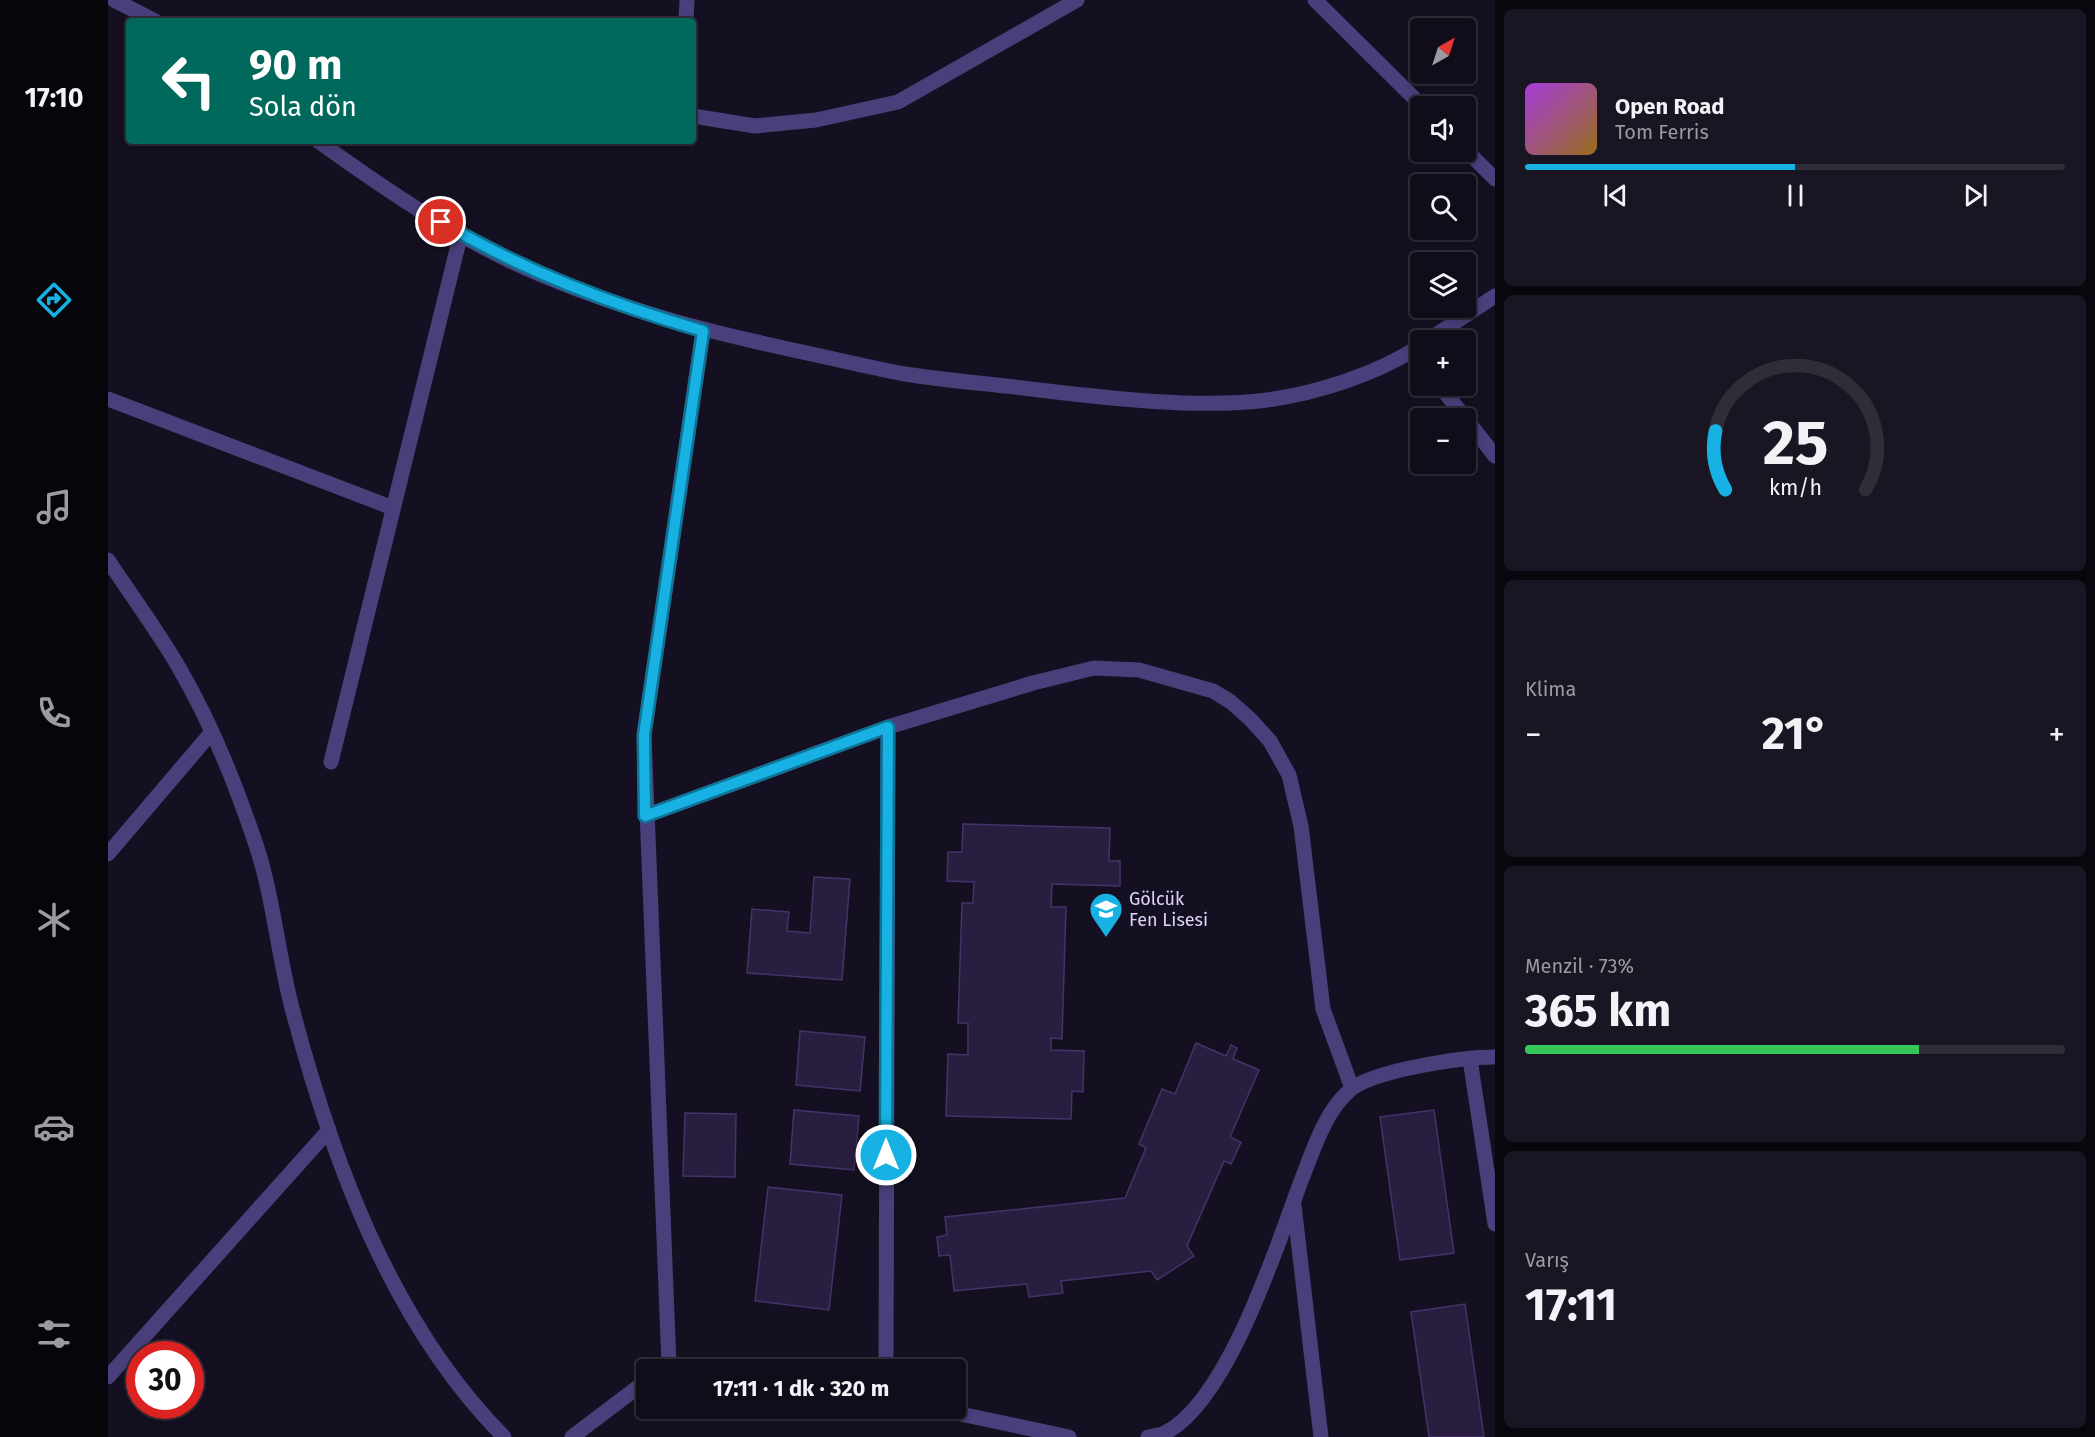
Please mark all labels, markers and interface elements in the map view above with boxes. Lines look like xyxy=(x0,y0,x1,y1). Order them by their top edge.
north arrow xyxy=(1410,18,1476,84)
map controls xyxy=(1410,18,1476,474)
text: 90 m xyxy=(249,40,343,90)
icon: left xyxy=(150,42,228,120)
text: 17:10 xyxy=(24,82,84,114)
text: Sola dön xyxy=(249,91,357,123)
text: Open Road xyxy=(1615,93,1725,120)
button: sound xyxy=(1410,96,1476,162)
text: Tom Ferris xyxy=(1615,120,1709,144)
button: search xyxy=(1410,174,1476,240)
icon: previous xyxy=(1599,179,1632,212)
icon: pause xyxy=(1779,179,1812,212)
icon: next xyxy=(1959,179,1992,212)
pin xyxy=(415,196,466,247)
icon: arrive xyxy=(424,205,457,238)
button: layers xyxy=(1410,252,1476,318)
icon: directions xyxy=(33,279,75,321)
button: + xyxy=(1410,330,1476,396)
text: 25 xyxy=(1762,406,1828,481)
button: − xyxy=(1410,408,1476,474)
text: km/h xyxy=(1768,475,1822,501)
icon: music xyxy=(33,486,75,528)
text: Klima xyxy=(1525,677,1576,701)
icon: phone xyxy=(33,692,75,734)
text: 21° xyxy=(1762,707,1828,761)
text: − xyxy=(1525,715,1542,755)
text: + xyxy=(2049,715,2065,755)
place label: Gölcük Fen Lisesi xyxy=(1129,888,1208,931)
school or university icon: Gölcük Fen Lisesi xyxy=(1088,891,1124,938)
icon: climate xyxy=(33,899,75,941)
text: Menzil · 73% xyxy=(1525,954,1634,978)
text: 365 km xyxy=(1525,984,1671,1038)
icon: car xyxy=(33,1106,75,1148)
position arrow xyxy=(854,1123,918,1187)
text: Varış xyxy=(1525,1248,1569,1272)
text: 17:11 xyxy=(1525,1278,1617,1332)
icon: filters xyxy=(33,1313,75,1355)
speed limit sign: 30 xyxy=(126,1341,204,1419)
text: 17:11 · 1 dk · 320 m xyxy=(713,1375,889,1402)

